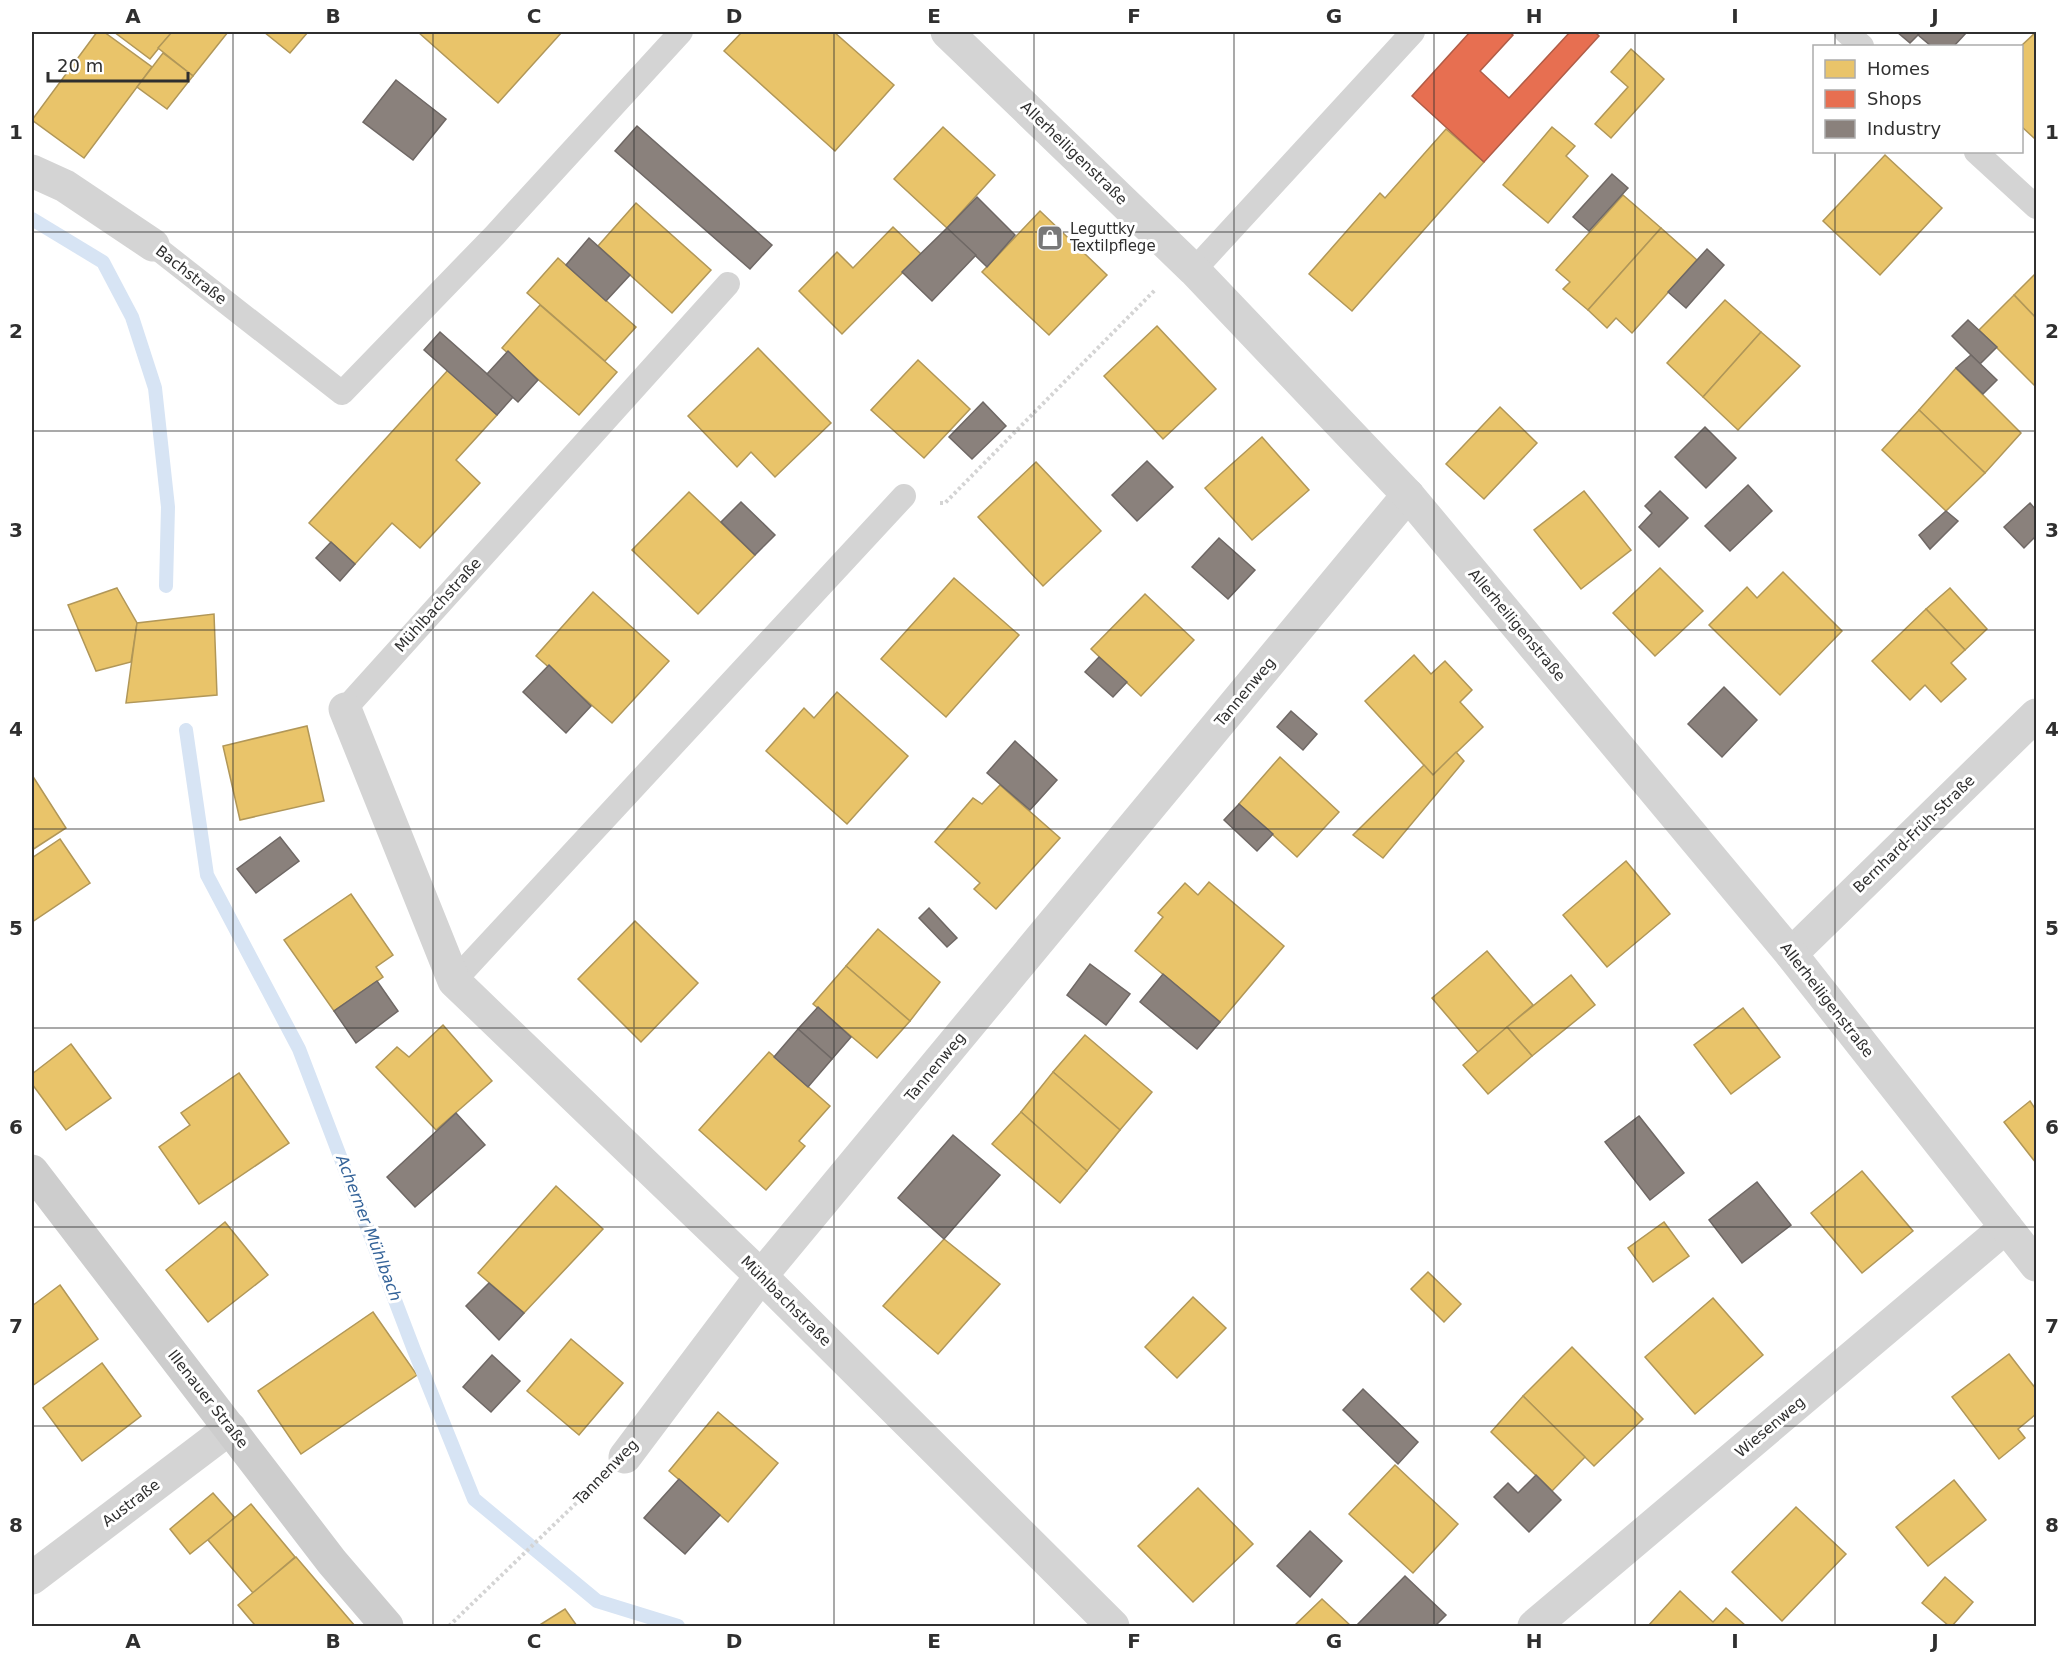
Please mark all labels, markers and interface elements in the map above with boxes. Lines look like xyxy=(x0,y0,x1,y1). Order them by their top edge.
text: A xyxy=(125,4,141,28)
text: B xyxy=(325,4,341,28)
text: C xyxy=(527,4,541,28)
text: D xyxy=(726,4,742,28)
text: E xyxy=(927,4,941,28)
text: F xyxy=(1127,4,1141,28)
text: G xyxy=(1326,4,1342,28)
text: H xyxy=(1526,4,1542,28)
text: I xyxy=(1731,4,1739,28)
text: J xyxy=(1929,4,1939,28)
scale bar xyxy=(48,45,188,83)
legend xyxy=(1813,45,2023,153)
text: 20 m xyxy=(57,55,103,76)
text: Homes xyxy=(1867,58,1930,79)
text: Shops xyxy=(1867,88,1922,109)
street label: Allerheiligenstraße xyxy=(1017,98,1131,208)
text: Industry xyxy=(1867,118,1941,139)
text: 1 xyxy=(9,120,23,144)
text: 1 xyxy=(2045,120,2059,144)
place label: Leguttky Textilpflege xyxy=(1069,220,1156,255)
shop icon: Leguttky Textilpflege xyxy=(1035,223,1065,253)
street label: Bachstraße xyxy=(152,242,230,308)
text: 2 xyxy=(9,319,23,343)
text: 2 xyxy=(2045,319,2059,343)
text: 3 xyxy=(9,518,23,542)
text: 3 xyxy=(2045,518,2059,542)
street label: Mühlbachstraße xyxy=(391,554,485,656)
street label: Allerheiligenstraße xyxy=(1465,565,1569,685)
street label: Tannenweg xyxy=(1210,654,1279,731)
text: 4 xyxy=(9,717,23,741)
text: 4 xyxy=(2045,717,2059,741)
street label: Bernhard-Früh-Straße xyxy=(1849,771,1979,897)
text: 5 xyxy=(9,916,23,940)
text: 5 xyxy=(2045,916,2059,940)
street label: Allerheiligenstraße xyxy=(1777,939,1877,1061)
street label: Tannenweg xyxy=(900,1029,969,1106)
text: 6 xyxy=(9,1115,23,1139)
text: 6 xyxy=(2045,1115,2059,1139)
water label: Acherner Mühlbach xyxy=(332,1151,406,1304)
street label: Mühlbachstraße xyxy=(737,1252,835,1350)
text: 7 xyxy=(9,1314,23,1338)
text: 7 xyxy=(2045,1314,2059,1338)
street label: Illenauer Straße xyxy=(164,1346,252,1452)
street label: Wiesenweg xyxy=(1731,1393,1809,1461)
street label: Tannenweg xyxy=(569,1435,642,1509)
street label: Austraße xyxy=(99,1476,163,1530)
text: 8 xyxy=(9,1513,23,1537)
text: 8 xyxy=(2045,1513,2059,1537)
text: A xyxy=(125,1629,141,1653)
text: B xyxy=(325,1629,341,1653)
text: C xyxy=(527,1629,541,1653)
text: D xyxy=(726,1629,742,1653)
text: E xyxy=(927,1629,941,1653)
text: F xyxy=(1127,1629,1141,1653)
text: G xyxy=(1326,1629,1342,1653)
text: H xyxy=(1526,1629,1542,1653)
text: I xyxy=(1731,1629,1739,1653)
text: J xyxy=(1929,1629,1939,1653)

